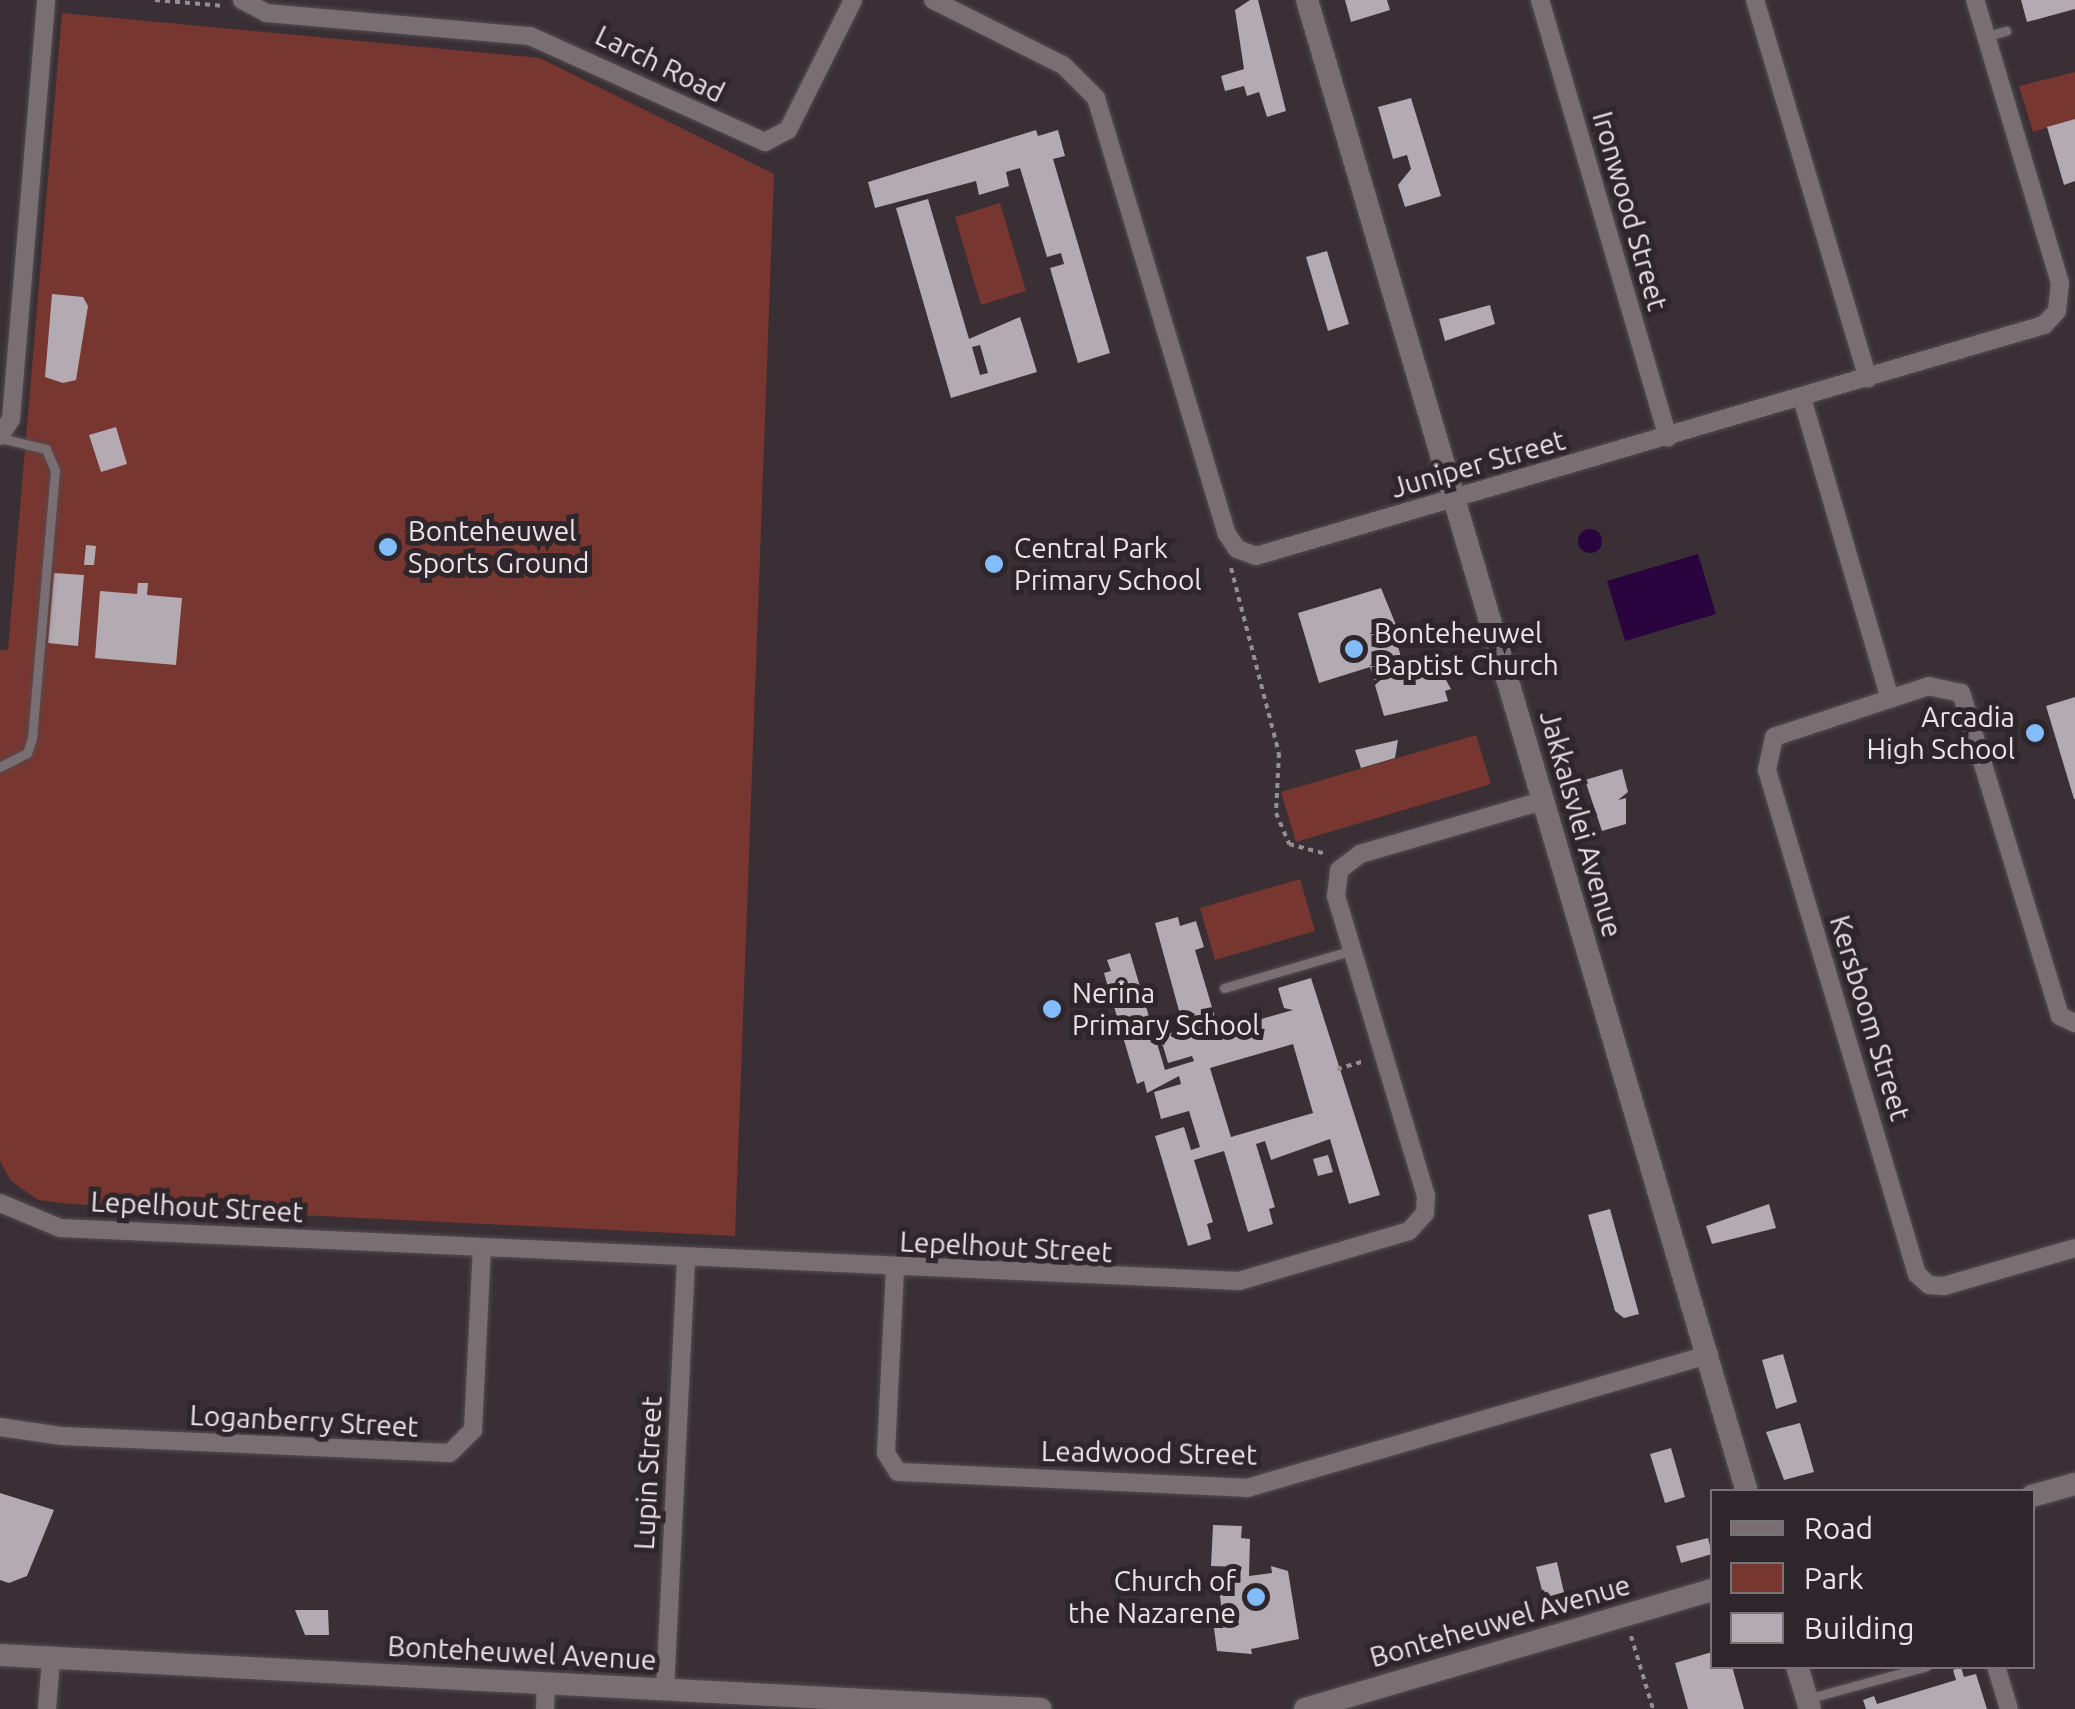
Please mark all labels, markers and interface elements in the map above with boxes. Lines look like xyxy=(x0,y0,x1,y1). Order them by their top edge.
street label: Larch Road xyxy=(590,18,730,110)
street label: Ironwood Street xyxy=(1586,108,1674,314)
street label: Juniper Street xyxy=(1387,423,1569,505)
place label: Bonteheuwel Sports Ground xyxy=(408,514,589,580)
place label: Central Park Primary School xyxy=(1014,531,1202,597)
marker: Bonteheuwel Sports Ground xyxy=(377,536,399,558)
marker: Central Park Primary School xyxy=(983,553,1005,575)
place label: Bonteheuwel Baptist Church xyxy=(1374,616,1559,682)
marker: Bonteheuwel Baptist Church xyxy=(1343,638,1365,660)
place label: Arcadia High School xyxy=(1866,700,2015,766)
street label: Jakkalsvlei Avenue xyxy=(1533,707,1629,941)
marker: Arcadia High School xyxy=(2024,722,2046,744)
street label: Kersboom Street xyxy=(1823,911,1917,1125)
place label: Nerina Primary School xyxy=(1072,976,1260,1042)
marker: Nerina Primary School xyxy=(1041,998,1063,1020)
street label: Lepelhout Street xyxy=(90,1185,304,1229)
street label: Lepelhout Street xyxy=(899,1225,1113,1269)
street label: Lupin Street xyxy=(627,1395,669,1551)
street label: Loganberry Street xyxy=(189,1398,419,1444)
street label: Leadwood Street xyxy=(1041,1434,1257,1472)
legend xyxy=(1710,1489,2035,1669)
text: Road xyxy=(1804,1511,1873,1545)
text: Park xyxy=(1804,1561,1864,1595)
place label: Church of the Nazarene xyxy=(1068,1564,1236,1630)
street label: Bonteheuwel Avenue xyxy=(1366,1568,1634,1674)
marker: Church of the Nazarene xyxy=(1245,1586,1267,1608)
text: Building xyxy=(1804,1611,1915,1645)
street label: Bonteheuwel Avenue xyxy=(387,1629,657,1677)

